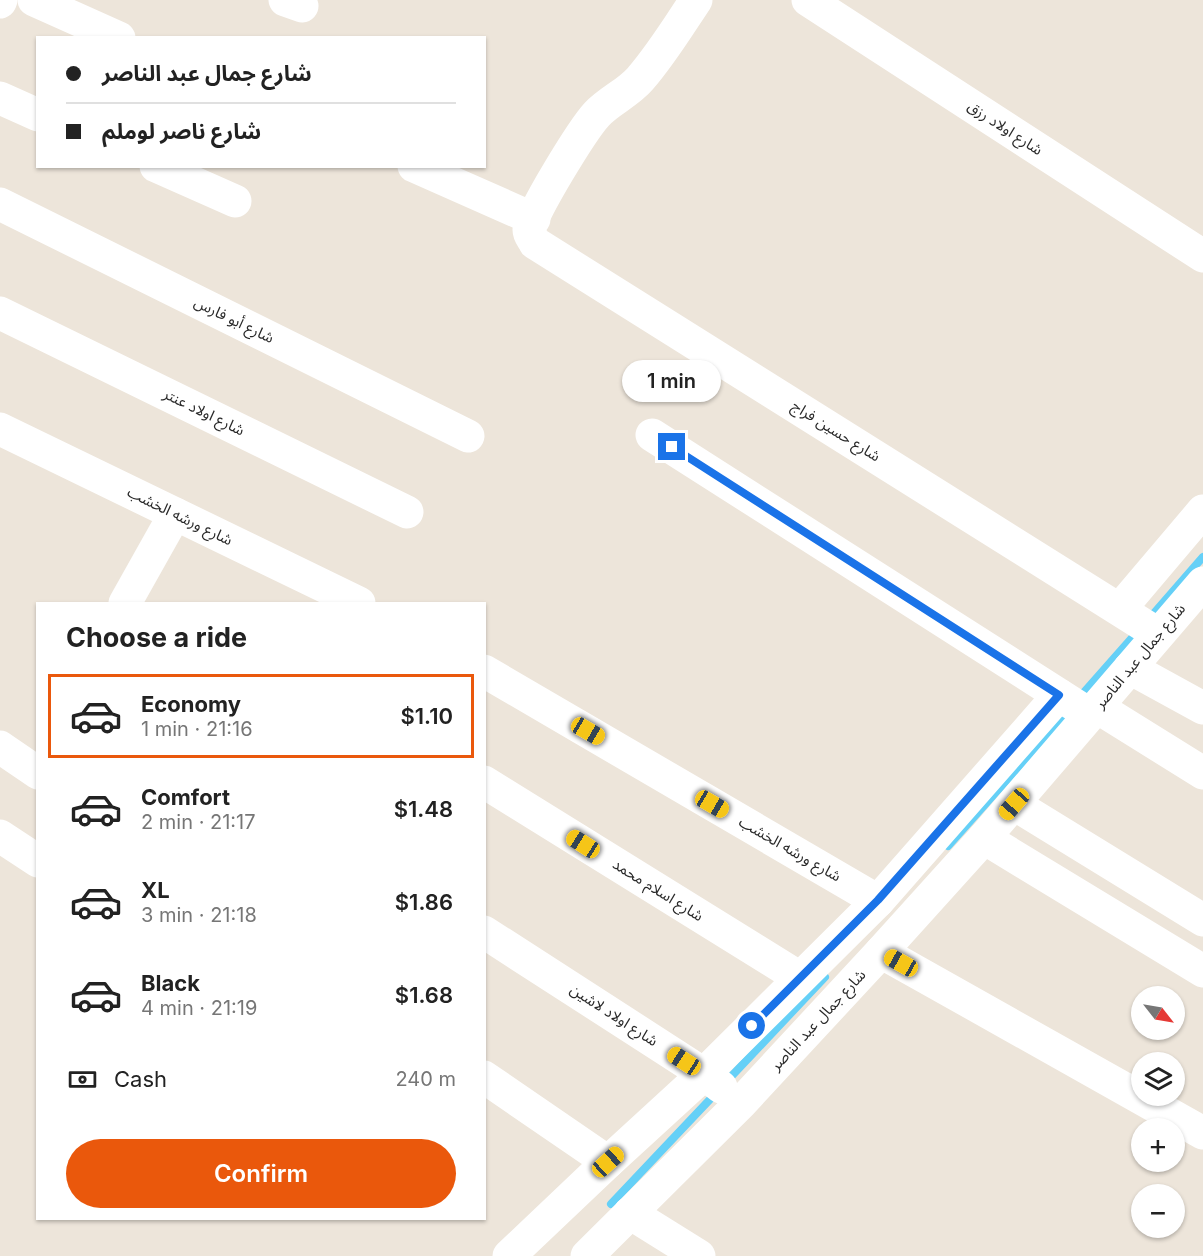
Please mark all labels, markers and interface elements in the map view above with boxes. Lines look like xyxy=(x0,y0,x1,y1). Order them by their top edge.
text: شارع جمال عبد الناصر xyxy=(102,60,312,86)
street label: شارع اولاد رزق xyxy=(962,96,1047,162)
text: شارع ناصر لوملم xyxy=(102,118,261,144)
street label: شارع أبو فارس xyxy=(190,292,278,350)
callout: 1 min xyxy=(622,360,722,402)
text: 1 min xyxy=(647,369,696,393)
street label: شارع اولاد عنتر xyxy=(158,383,248,442)
street label: شارع حسين فراج xyxy=(787,396,884,468)
route end xyxy=(658,433,685,460)
street label: شارع ورشه الخشب xyxy=(123,482,236,552)
street label: شارع جمال عبد الناصر xyxy=(1089,599,1192,715)
text: Choose a ride xyxy=(66,621,247,654)
icon: car xyxy=(69,689,123,743)
text: Economy xyxy=(141,691,241,717)
text: $1.10 xyxy=(401,703,453,729)
car xyxy=(568,714,608,748)
text: 1 min · 21:16 xyxy=(141,717,253,741)
icon: car xyxy=(69,782,123,836)
text: Comfort xyxy=(141,784,230,810)
car xyxy=(995,785,1033,823)
car xyxy=(692,787,732,821)
text: $1.48 xyxy=(394,796,453,822)
text: 2 min · 21:17 xyxy=(141,810,256,834)
street label: شارع ورشه الخشب xyxy=(734,812,845,888)
car xyxy=(563,827,603,861)
street label: شارع اسلام محمد xyxy=(608,854,707,928)
icon: car xyxy=(69,875,123,929)
text: XL xyxy=(141,877,170,903)
text: $1.86 xyxy=(395,889,453,915)
text: 3 min · 21:18 xyxy=(141,903,257,927)
car xyxy=(881,946,921,980)
street label: شارع جمال عبد الناصر xyxy=(765,965,872,1077)
icon: car xyxy=(69,968,123,1022)
text: Black xyxy=(141,970,200,996)
street label: شارع اولاد لاشين xyxy=(565,979,662,1053)
text: $1.68 xyxy=(395,982,453,1008)
north arrow xyxy=(1131,986,1185,1040)
map controls xyxy=(1131,986,1185,1238)
text: 4 min · 21:19 xyxy=(141,996,257,1020)
route start xyxy=(738,1012,765,1039)
car xyxy=(664,1044,704,1078)
button: layers xyxy=(1131,1052,1185,1106)
icon: cash xyxy=(66,1063,99,1096)
text: Cash xyxy=(114,1066,167,1092)
text: 240 m xyxy=(395,1067,456,1091)
button: + xyxy=(1131,1118,1185,1172)
button: Confirm xyxy=(66,1139,456,1208)
car xyxy=(589,1143,627,1181)
button: − xyxy=(1131,1184,1185,1238)

